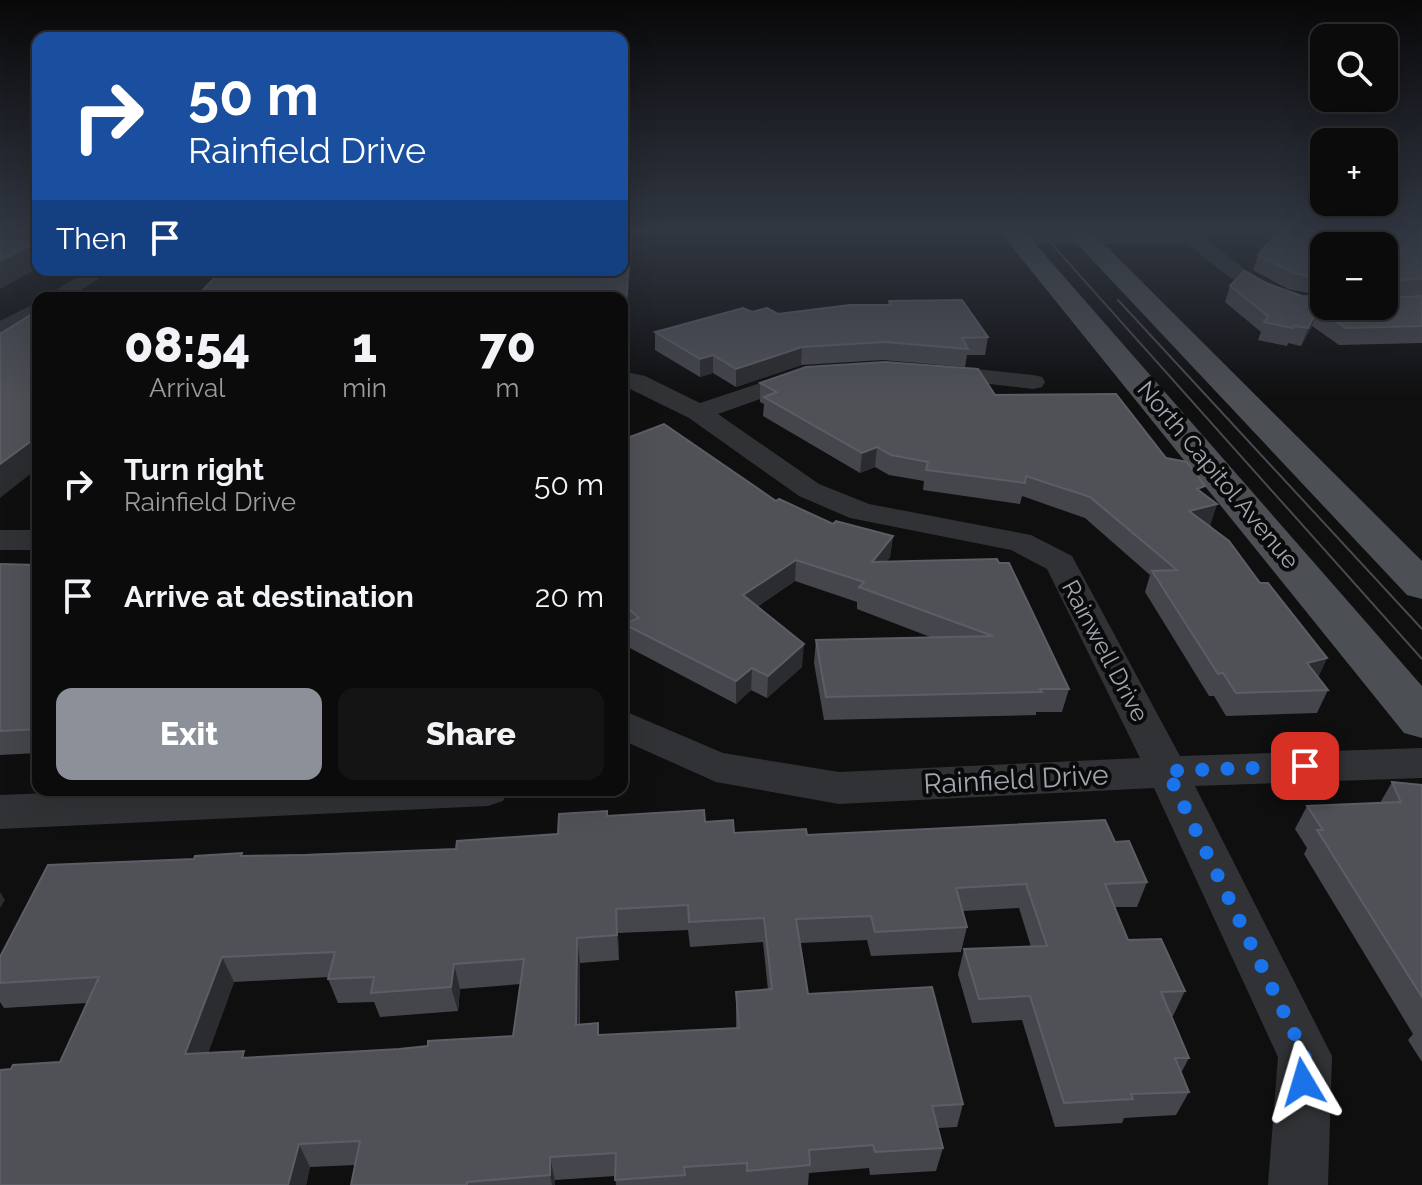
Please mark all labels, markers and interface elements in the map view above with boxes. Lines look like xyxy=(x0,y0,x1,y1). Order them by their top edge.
map controls xyxy=(1310,24,1398,320)
button: search xyxy=(1310,24,1398,112)
text: 50 m xyxy=(188,62,319,128)
icon: right xyxy=(56,64,160,168)
button: + xyxy=(1310,128,1398,216)
text: Rainfield Drive xyxy=(188,129,426,171)
icon: arrive xyxy=(143,216,187,260)
text: Then xyxy=(56,221,127,256)
button: − xyxy=(1310,232,1398,320)
text: 08:54 xyxy=(124,317,250,373)
text: 1 xyxy=(352,317,377,373)
text: 70 xyxy=(479,317,536,373)
text: Arrival xyxy=(149,373,225,403)
text: min xyxy=(342,373,387,403)
text: m xyxy=(496,373,519,403)
street label: North Capitol Avenue xyxy=(1131,375,1305,574)
text: Turn right xyxy=(124,452,264,487)
icon: right xyxy=(56,462,100,506)
text: 50 m xyxy=(534,467,604,502)
text: Rainfield Drive xyxy=(124,487,296,517)
icon: arrive xyxy=(56,574,100,618)
street label: Rainwell Drive xyxy=(1056,575,1155,727)
text: Arrive at destination xyxy=(124,579,414,614)
text: 20 m xyxy=(535,579,604,614)
button: Exit xyxy=(56,688,322,780)
button: Share xyxy=(338,688,604,780)
pin xyxy=(1271,732,1339,800)
icon: arrive xyxy=(1283,744,1327,788)
street label: Rainfield Drive xyxy=(923,758,1109,801)
position arrow xyxy=(1261,1040,1345,1124)

